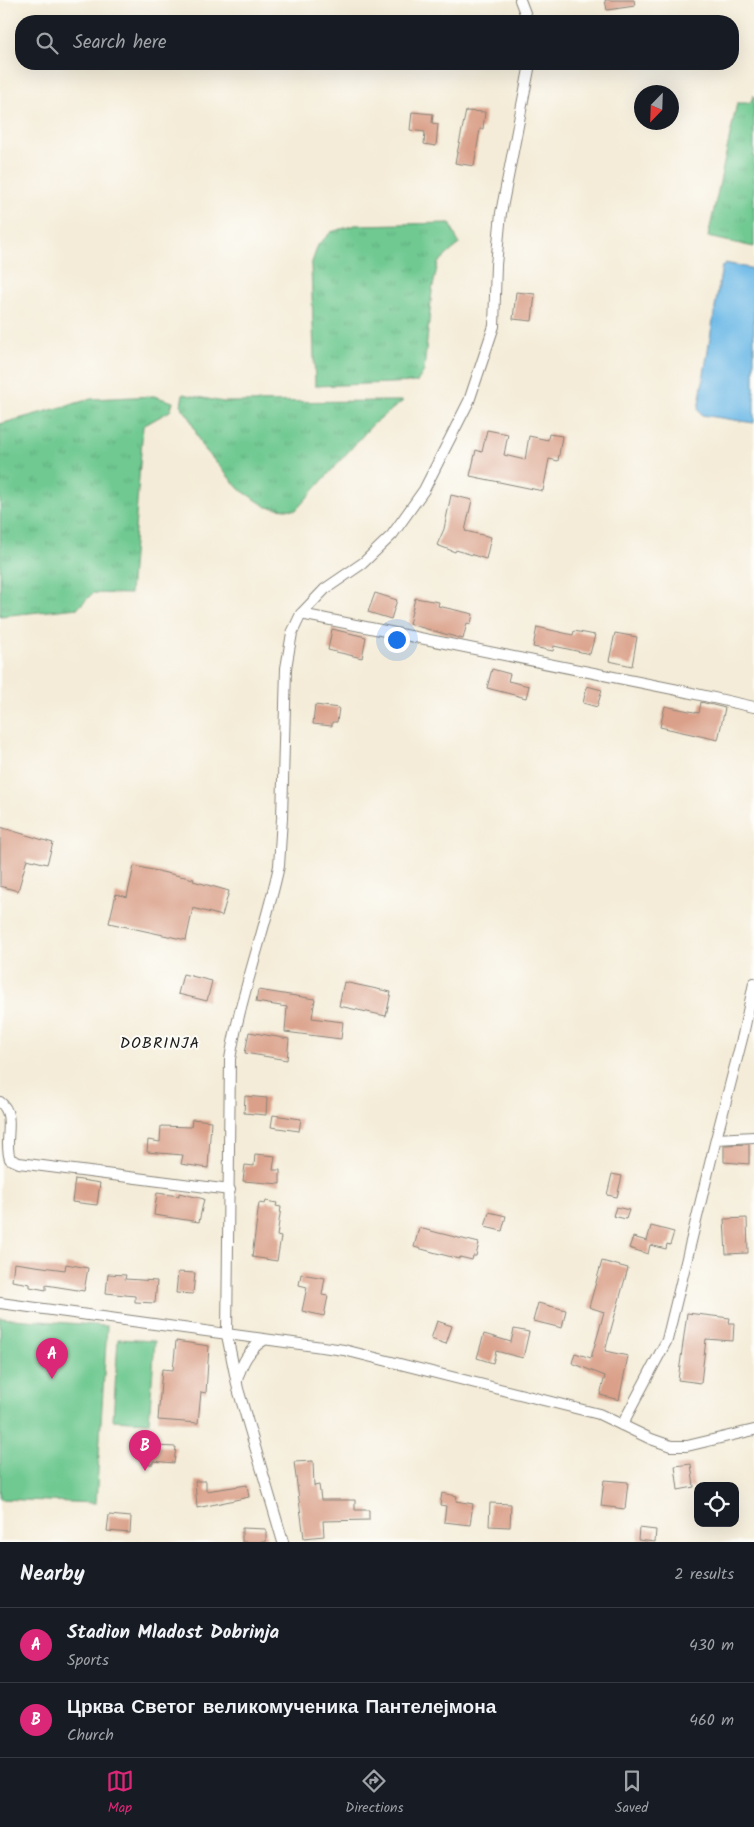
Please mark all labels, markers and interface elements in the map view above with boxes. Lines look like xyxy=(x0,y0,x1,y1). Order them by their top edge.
search box xyxy=(15,15,739,70)
text: Search here xyxy=(73,28,167,58)
icon: search xyxy=(33,29,61,57)
north arrow xyxy=(634,85,679,130)
your location xyxy=(384,627,410,653)
district label: DOBRINJA xyxy=(120,1031,200,1056)
pin: A xyxy=(36,1338,68,1379)
pin: B xyxy=(129,1430,161,1471)
map controls xyxy=(694,1482,739,1527)
button: locate xyxy=(694,1482,739,1527)
text: Nearby xyxy=(20,1558,85,1591)
text: 2 results xyxy=(674,1562,734,1587)
text: Stadion Mladost Dobrinja xyxy=(67,1618,279,1648)
text: A xyxy=(31,1633,41,1658)
text: 430 m xyxy=(689,1633,734,1658)
text: Sports xyxy=(67,1648,109,1673)
text: Црква Светог великомученика Пантелејмона xyxy=(67,1693,496,1723)
text: B xyxy=(31,1708,41,1733)
text: 460 m xyxy=(689,1708,734,1733)
text: Church xyxy=(67,1723,114,1748)
tab: Map xyxy=(106,1767,134,1819)
tab: Directions xyxy=(345,1767,403,1819)
tab: Saved xyxy=(615,1767,648,1819)

